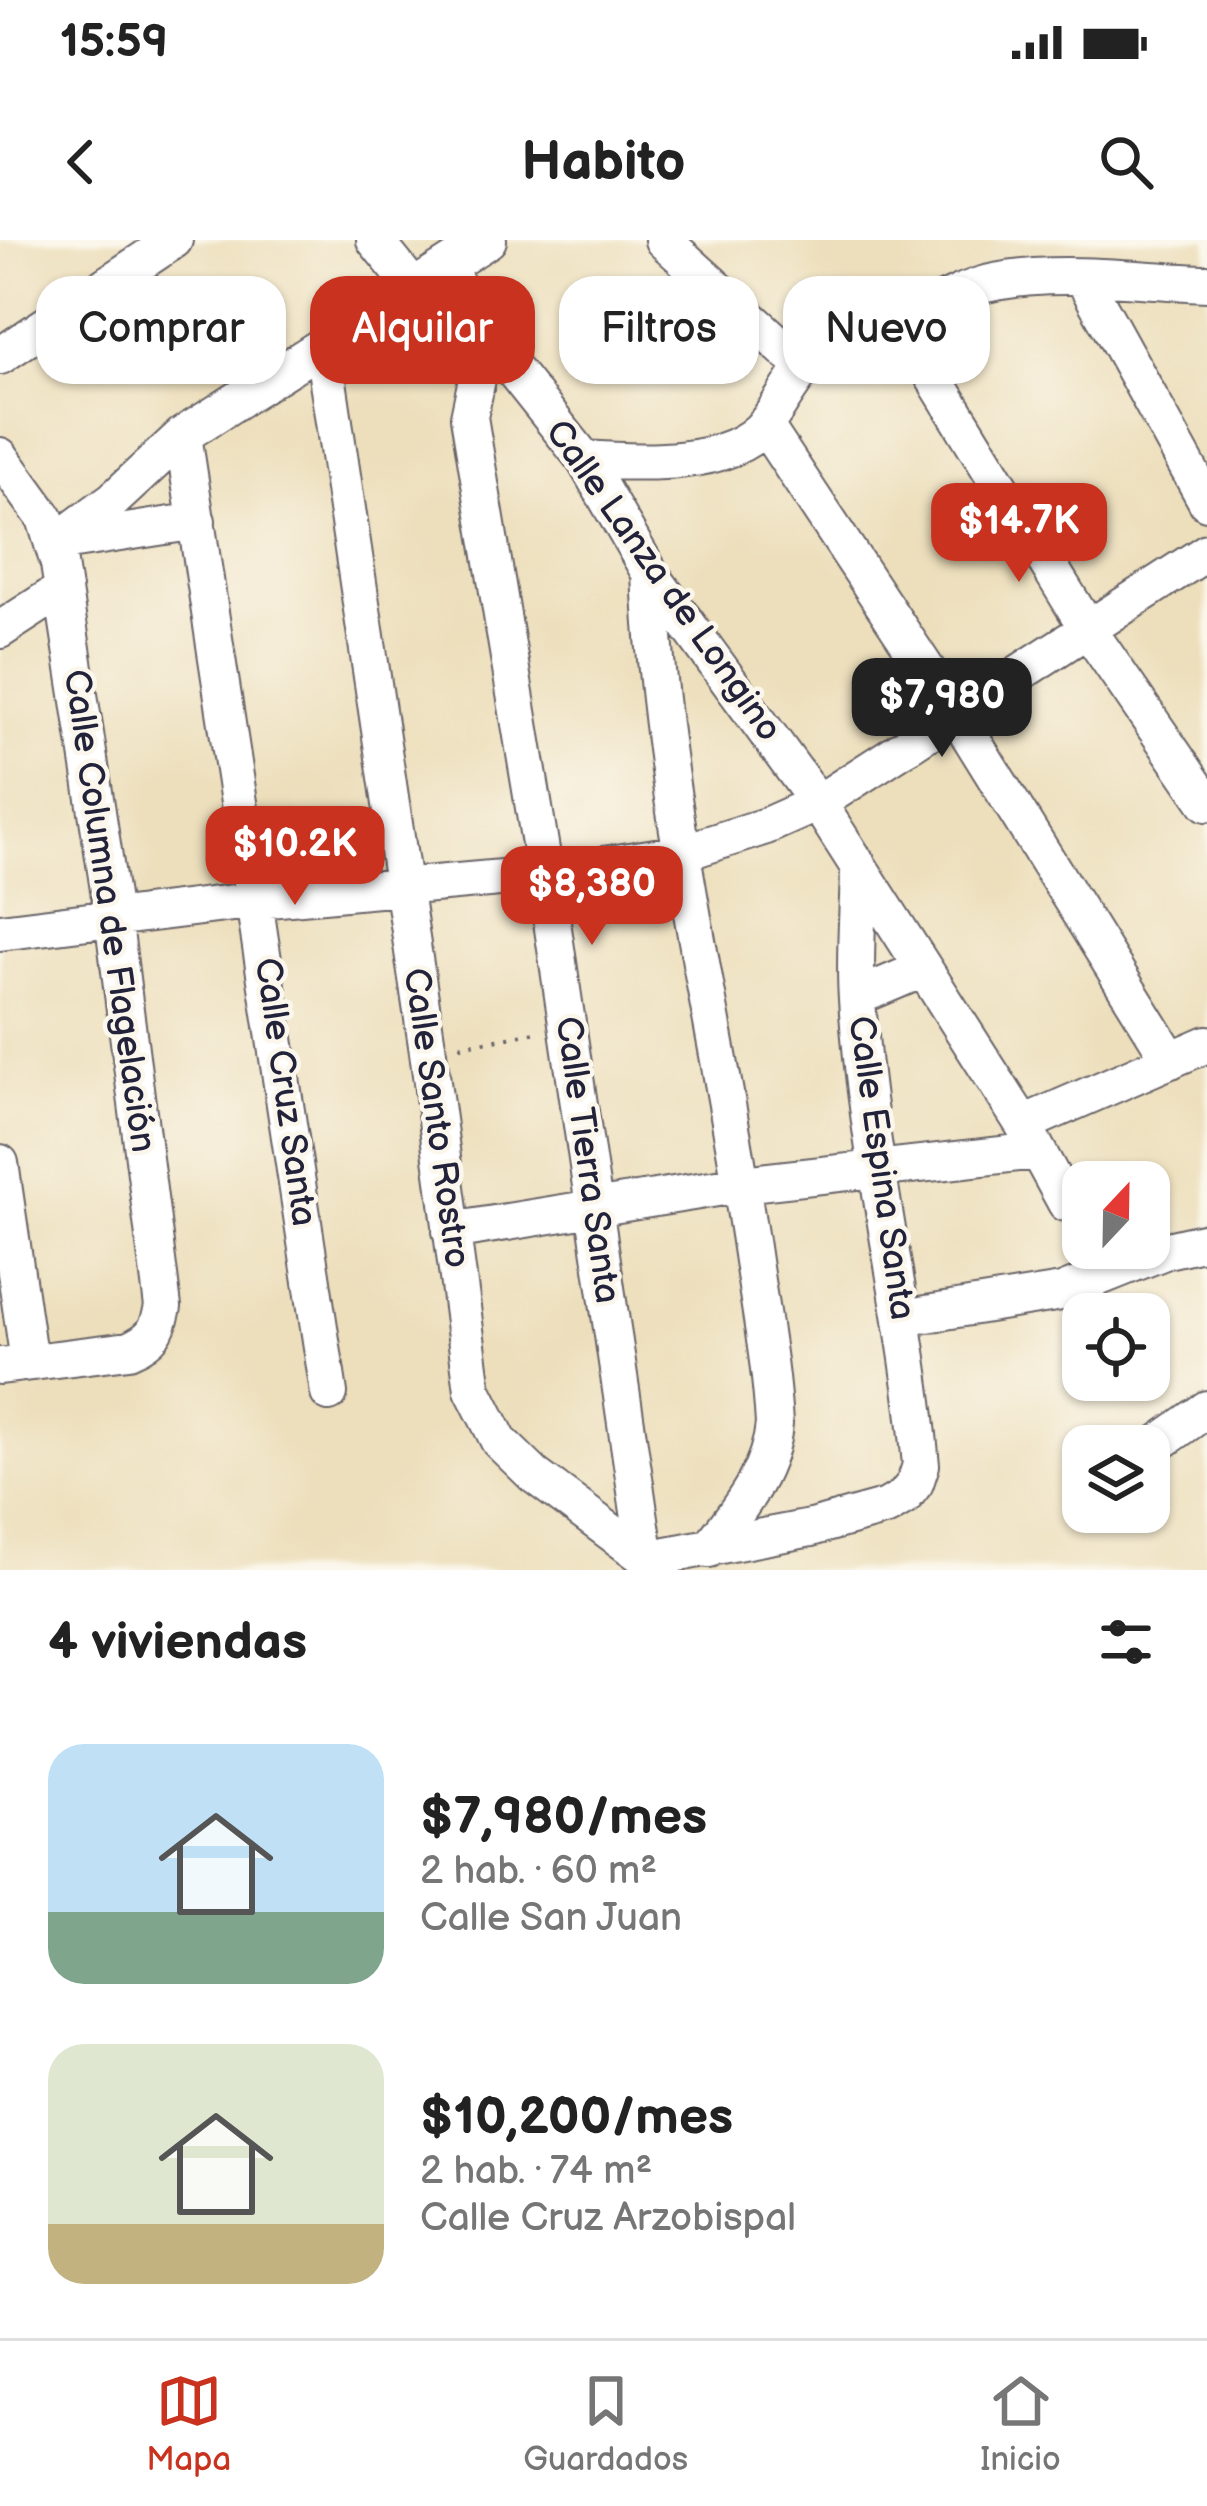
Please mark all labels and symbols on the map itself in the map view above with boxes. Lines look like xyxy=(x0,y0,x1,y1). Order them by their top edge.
street label: Calle Lanza de Longino xyxy=(536,412,790,750)
pin: $14.7K xyxy=(921,483,1117,585)
pin: $7,980 xyxy=(844,658,1040,760)
street label: Calle Columna de Flagelación xyxy=(54,667,164,1155)
pin: $10.2K xyxy=(197,806,393,908)
pin: $8,380 xyxy=(494,846,690,948)
street label: Calle Cruz Santa xyxy=(245,955,325,1229)
street label: Calle Santo Rostro xyxy=(394,965,478,1271)
street label: Calle Espina Santa xyxy=(838,1013,924,1323)
street label: Calle Tierra Santa xyxy=(546,1014,628,1306)
north arrow xyxy=(1062,1161,1170,1269)

